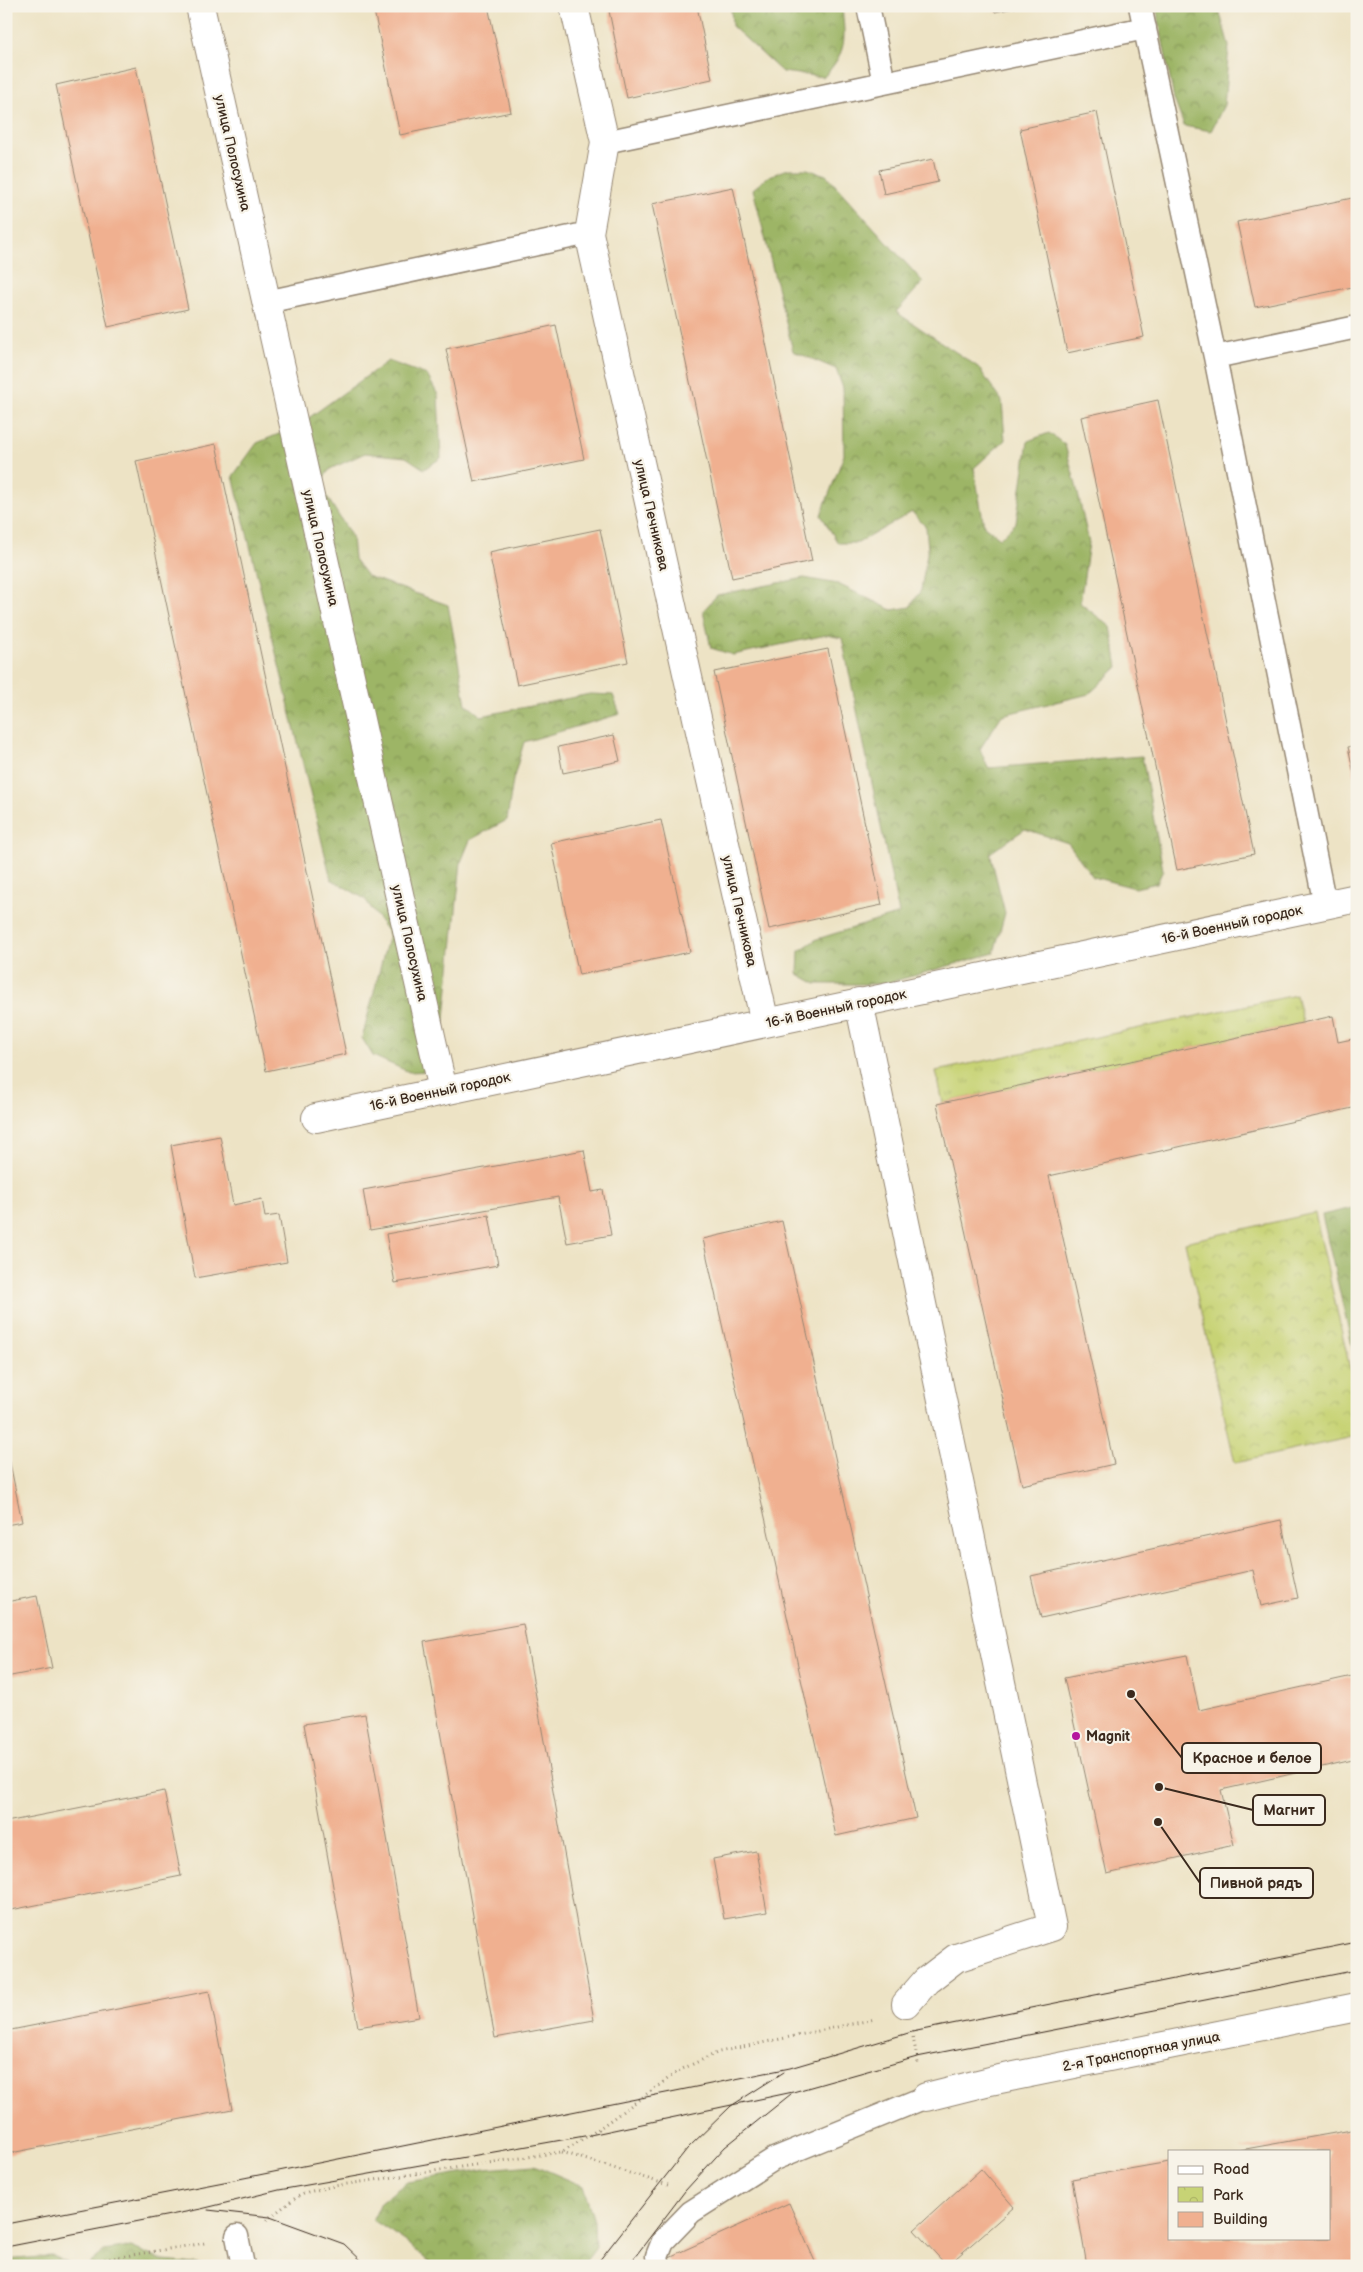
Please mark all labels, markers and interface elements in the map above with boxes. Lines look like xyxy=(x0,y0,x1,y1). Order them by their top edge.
street label: улица Полосухина xyxy=(211,93,254,214)
street label: улица Печникова xyxy=(630,458,673,573)
street label: улица Полосухина xyxy=(299,488,342,609)
street label: улица Печникова xyxy=(718,854,761,969)
street label: улица Полосухина xyxy=(388,883,431,1004)
street label: 16-й Военный городок xyxy=(1160,901,1304,948)
street label: 16-й Военный городок xyxy=(764,985,908,1032)
street label: 16-й Военный городок xyxy=(368,1068,512,1115)
place label: Magnit xyxy=(1086,1728,1130,1745)
marker: Magnit xyxy=(1070,1730,1082,1742)
callout: Красное и белое xyxy=(1182,1743,1321,1773)
text: Красное и белое xyxy=(1193,1749,1311,1768)
callout: Магнит xyxy=(1253,1795,1325,1825)
text: Магнит xyxy=(1263,1801,1316,1820)
callout: Пивной рядъ xyxy=(1200,1868,1313,1898)
text: Пивной рядъ xyxy=(1210,1874,1303,1893)
street label: 2-я Транспортная улица xyxy=(1061,2028,1222,2075)
legend xyxy=(1168,2150,1330,2240)
text: Road xyxy=(1213,2160,1249,2179)
text: Park xyxy=(1213,2186,1244,2205)
text: Building xyxy=(1213,2210,1268,2229)

